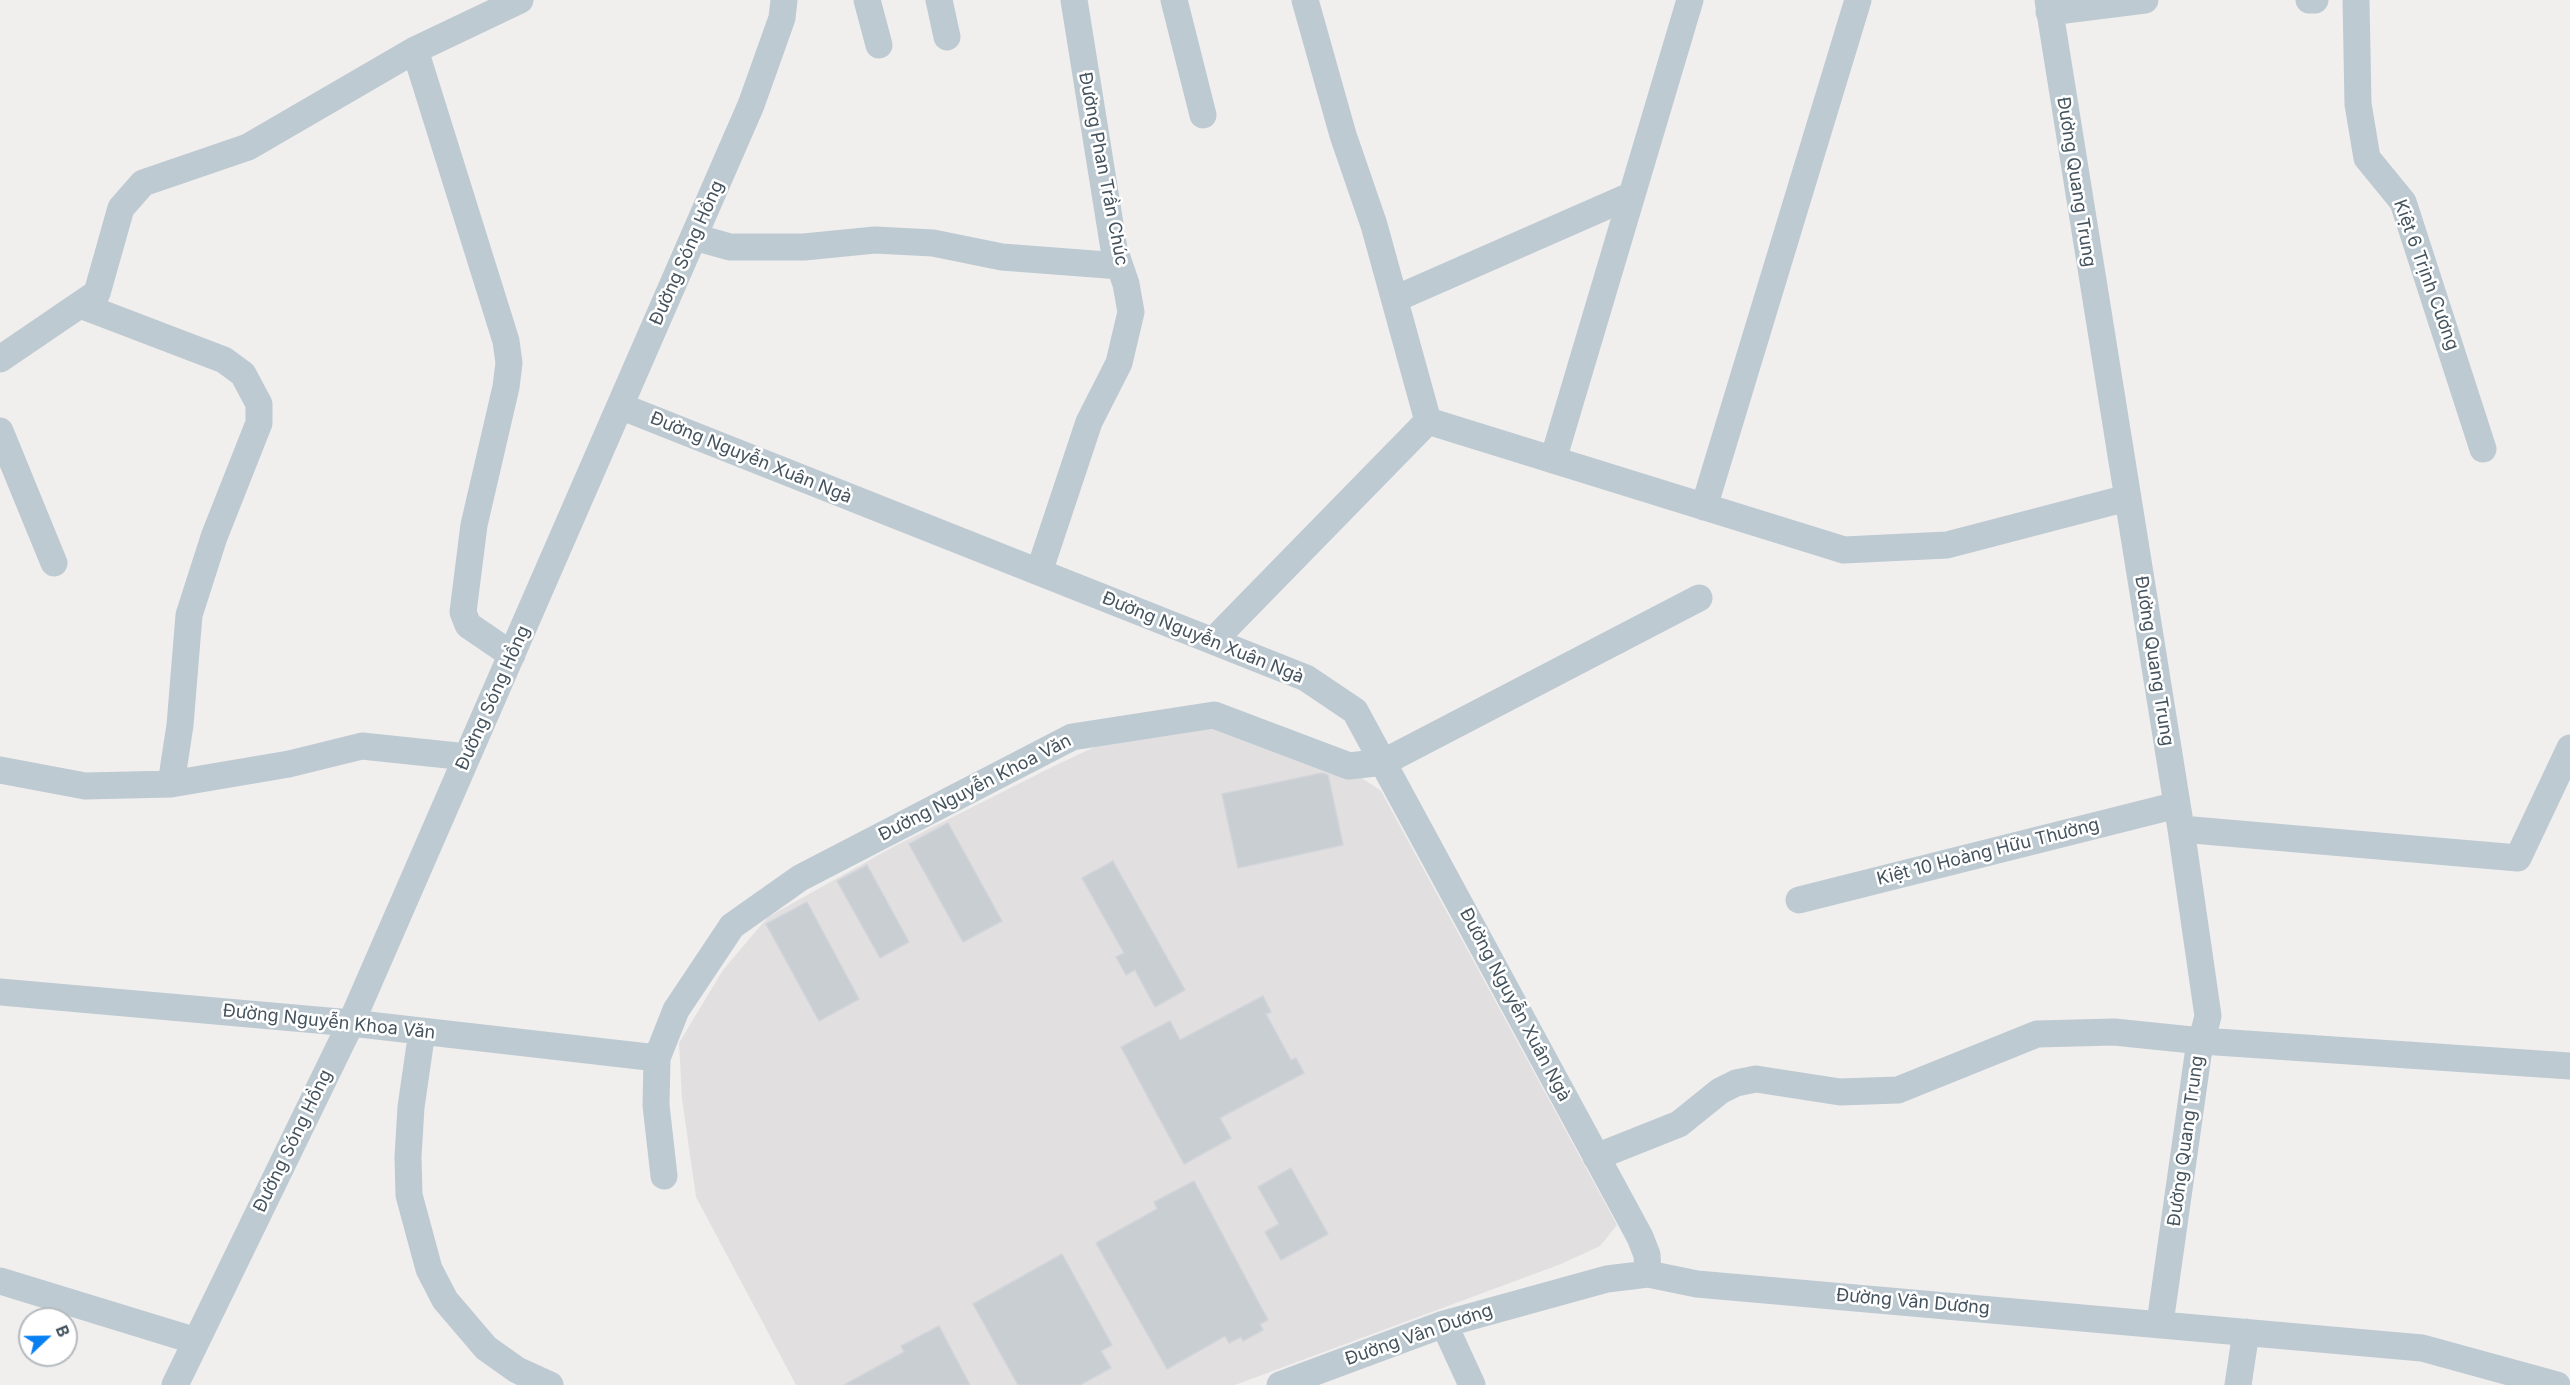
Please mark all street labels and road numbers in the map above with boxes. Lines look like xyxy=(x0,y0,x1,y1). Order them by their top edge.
street label: Đường Phan Trần Chúc xyxy=(1074,70,1132,268)
street label: Đường Quang Trung xyxy=(2052,95,2100,269)
street label: Đường Sóng Hồng xyxy=(645,177,729,329)
street label: Kiệt 6 Trịnh Cương xyxy=(2389,197,2463,353)
street label: Đường Nguyễn Xuân Ngà xyxy=(647,408,855,508)
street label: Đường Quang Trung xyxy=(2130,574,2178,748)
street label: Đường Nguyễn Xuân Ngà xyxy=(1099,588,1307,688)
street label: Đường Sóng Hồng xyxy=(451,622,535,774)
street label: Đường Nguyễn Khoa Văn xyxy=(875,730,1075,846)
street label: Kiệt 10 Hoàng Hữu Thường xyxy=(1875,814,2101,890)
street label: Đường Nguyễn Xuân Ngà xyxy=(1455,905,1575,1105)
street label: Đường Nguyễn Khoa Văn xyxy=(222,1000,436,1044)
street label: Đường Quang Trung xyxy=(2163,1054,2209,1228)
street label: Đường Sóng Hồng xyxy=(249,1066,337,1216)
street label: Đường Vân Dương xyxy=(1835,1285,1991,1319)
street label: Đường Vân Dương xyxy=(1343,1300,1495,1370)

